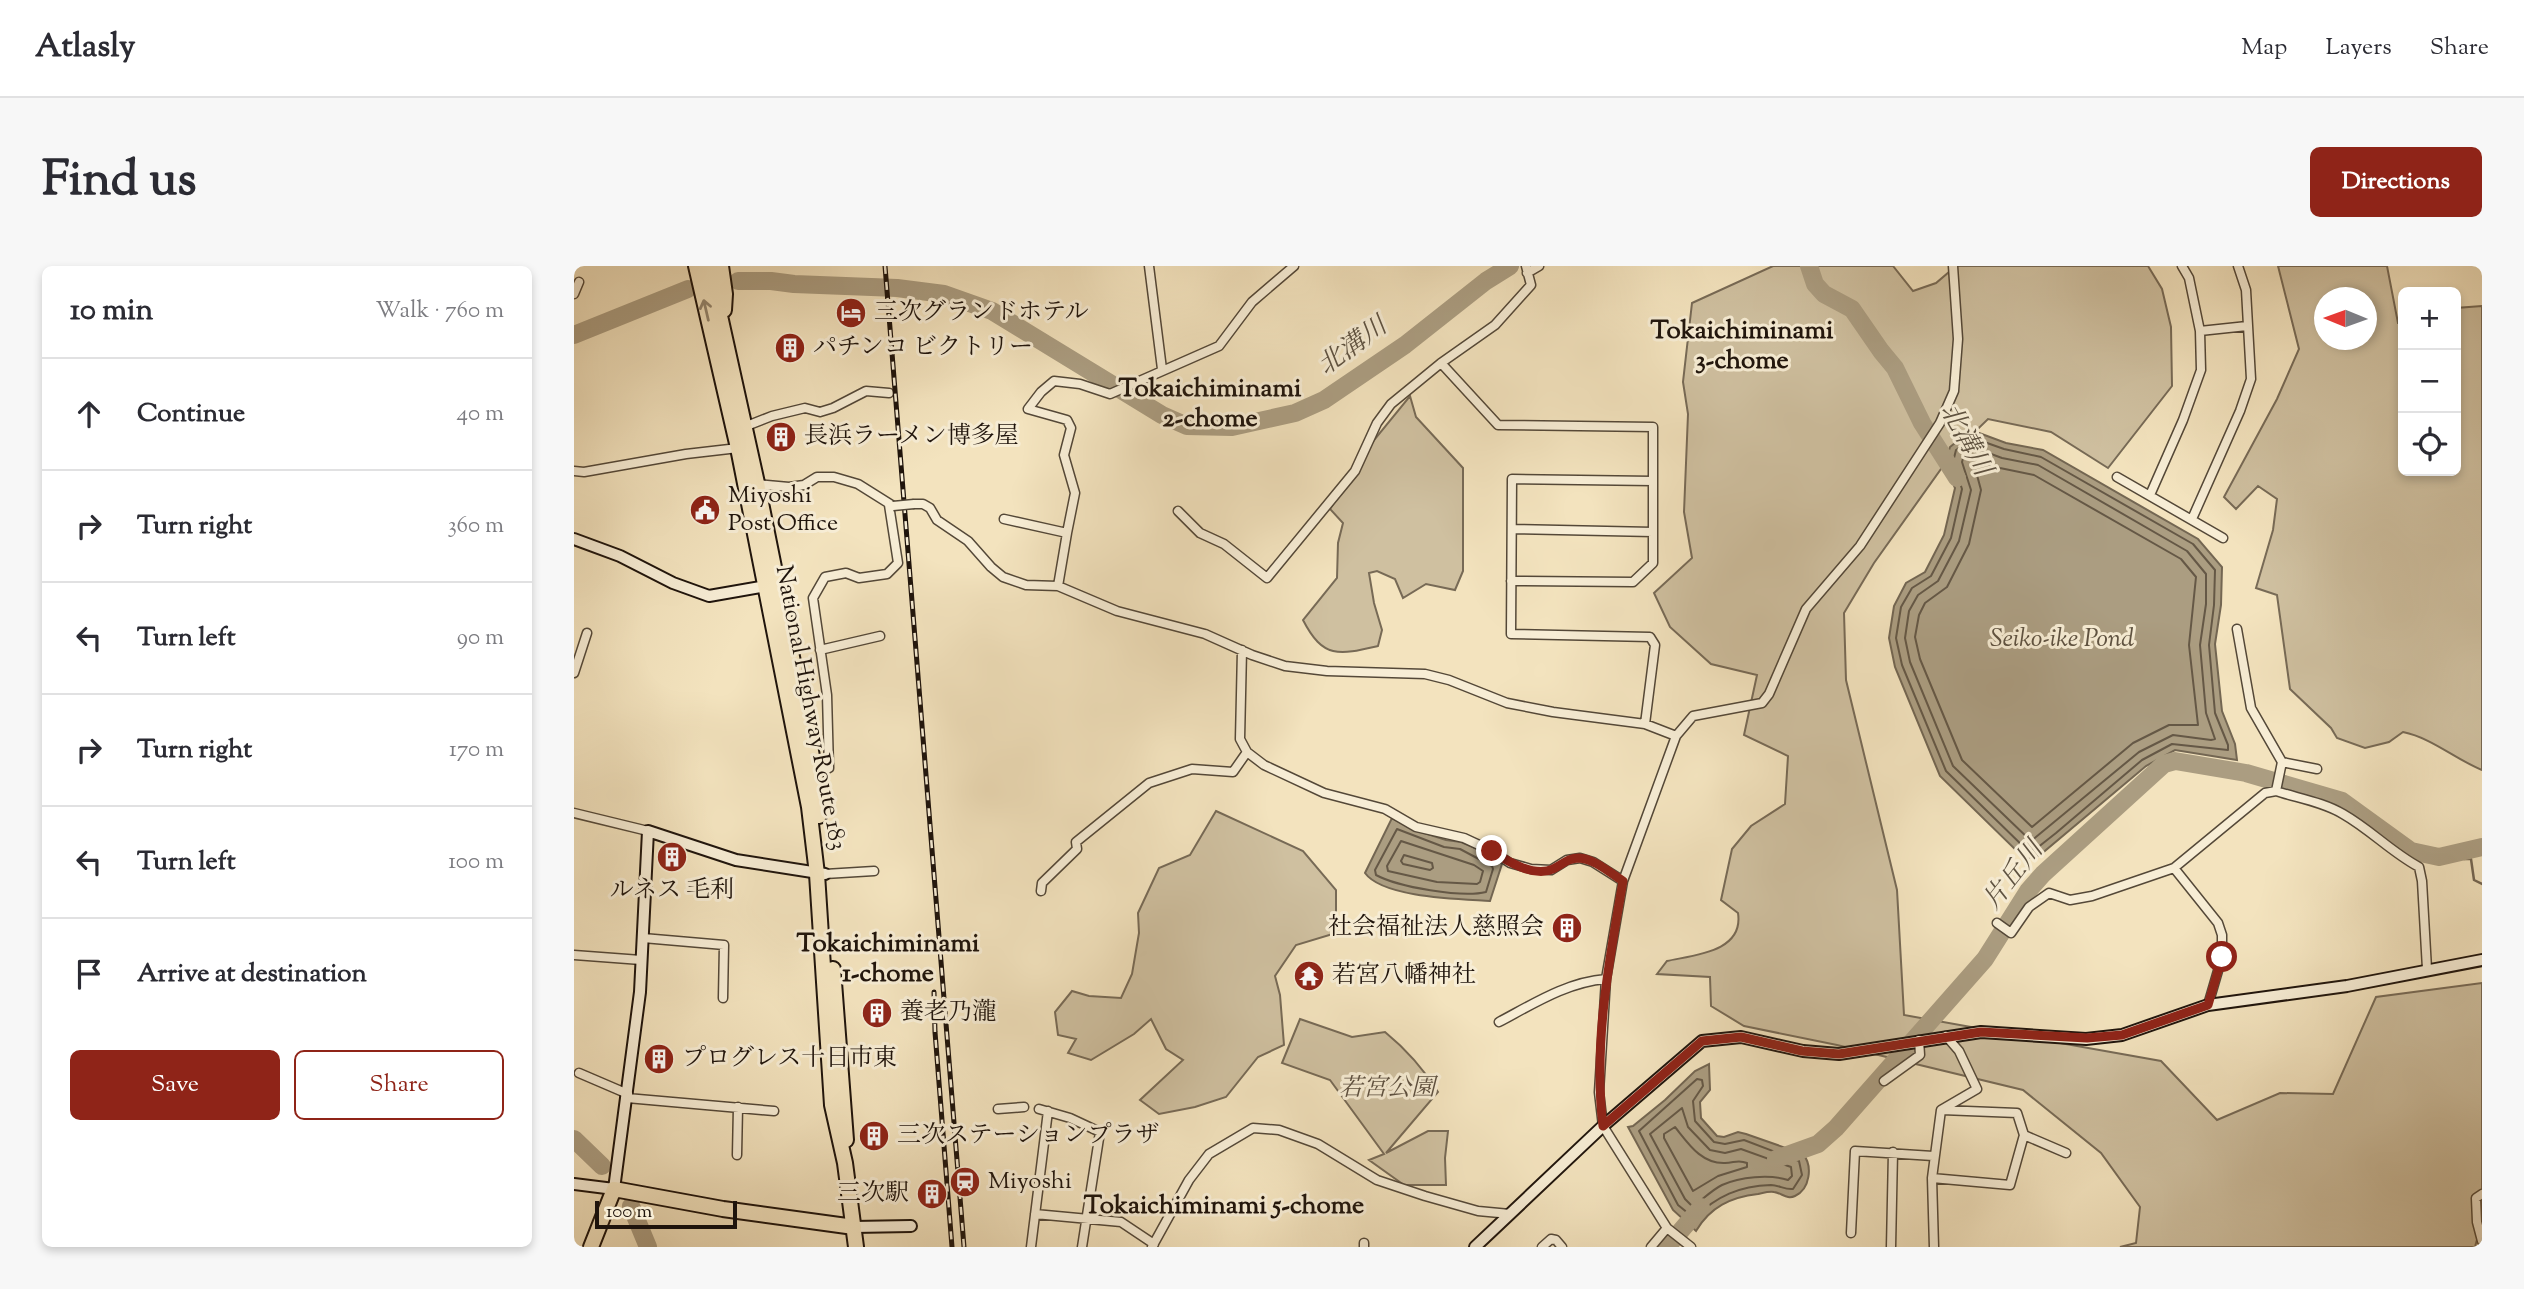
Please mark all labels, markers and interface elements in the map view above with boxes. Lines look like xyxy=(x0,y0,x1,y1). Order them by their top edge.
text: Atlasly xyxy=(35,24,135,72)
text: Map xyxy=(2241,31,2287,65)
text: Layers xyxy=(2325,31,2392,65)
text: Share xyxy=(2430,31,2489,65)
text: Find us xyxy=(42,147,196,217)
button: Directions xyxy=(2310,147,2482,217)
north arrow xyxy=(2314,287,2377,350)
map controls xyxy=(2398,287,2461,476)
button: + xyxy=(2398,287,2461,350)
text: 10 min xyxy=(70,290,153,333)
text: Walk · 760 m xyxy=(375,295,504,328)
hotel icon: 三次グランドホテル xyxy=(834,296,868,330)
place label: 三次グランドホテル xyxy=(874,296,1089,330)
one-way arrow xyxy=(699,299,712,322)
water label: 北溝川 xyxy=(1311,307,1398,385)
district label: Tokaichiminami 3-chome xyxy=(1651,313,1834,380)
building icon: パチンコ ビクトリー xyxy=(773,331,807,365)
place label: パチンコ ビクトリー xyxy=(813,331,1033,365)
button: − xyxy=(2398,350,2461,413)
district label: Tokaichiminami 2-chome xyxy=(1119,371,1302,438)
icon: ahead xyxy=(70,395,108,433)
text: Continue xyxy=(137,396,245,433)
water label: 北溝川 xyxy=(1930,397,2002,486)
text: 40 m xyxy=(457,398,504,431)
button: locate xyxy=(2398,413,2461,476)
building icon: 長浜ラーメン博多屋 xyxy=(764,420,798,454)
place label: 長浜ラーメン博多屋 xyxy=(804,420,1019,454)
place label: Miyoshi Post Office xyxy=(728,479,838,541)
public building icon: Miyoshi Post Office xyxy=(688,493,722,527)
icon: right xyxy=(70,507,108,545)
text: Turn right xyxy=(137,508,252,545)
text: 360 m xyxy=(447,510,504,543)
street label: National Highway Route 183 xyxy=(766,563,854,853)
icon: left xyxy=(70,619,108,657)
text: Turn left xyxy=(137,620,236,657)
water label: Seiko-ike Pond xyxy=(1990,621,2134,658)
text: 90 m xyxy=(457,622,504,655)
icon: right xyxy=(70,731,108,769)
text: Turn right xyxy=(137,732,252,769)
text: 170 m xyxy=(449,734,504,767)
water label: 片丘川 xyxy=(1975,832,2054,918)
route end xyxy=(1476,835,1507,866)
building icon: ルネス 毛利 xyxy=(655,840,689,874)
icon: left xyxy=(70,843,108,881)
text: Turn left xyxy=(137,844,236,881)
text: 100 m xyxy=(448,846,504,879)
place label: ルネス 毛利 xyxy=(610,874,734,908)
place label: 社会福祉法人慈照会 xyxy=(1328,911,1544,945)
building icon: 社会福祉法人慈照会 xyxy=(1550,911,1584,945)
district label: Tokaichiminami 1-chome xyxy=(797,926,980,993)
route start xyxy=(2206,941,2237,972)
icon: arrive xyxy=(70,955,108,993)
text: Arrive at destination xyxy=(137,956,367,993)
temple icon: 若宮八幡神社 xyxy=(1292,959,1326,993)
place label: 若宮八幡神社 xyxy=(1332,959,1476,993)
building icon: 養老乃瀧 xyxy=(860,996,894,1030)
place label: 養老乃瀧 xyxy=(900,996,996,1030)
building icon: プログレス十日市東 xyxy=(642,1042,676,1076)
place label: プログレス十日市東 xyxy=(682,1042,897,1076)
button: Save xyxy=(70,1050,280,1120)
button: Share xyxy=(294,1050,504,1120)
park label: 若宮公園 xyxy=(1339,1072,1439,1106)
building icon: 三次ステーションプラザ xyxy=(857,1119,891,1153)
place label: 三次ステーションプラザ xyxy=(897,1119,1160,1153)
station icon: Miyoshi xyxy=(948,1165,982,1199)
place label: Miyoshi xyxy=(988,1165,1072,1199)
place label: 三次駅 xyxy=(837,1177,909,1211)
building icon: 三次駅 xyxy=(915,1177,949,1211)
district label: Tokaichiminami 5-chome xyxy=(1084,1188,1364,1225)
scale bar xyxy=(595,1198,737,1230)
text: 100 m xyxy=(606,1199,652,1226)

